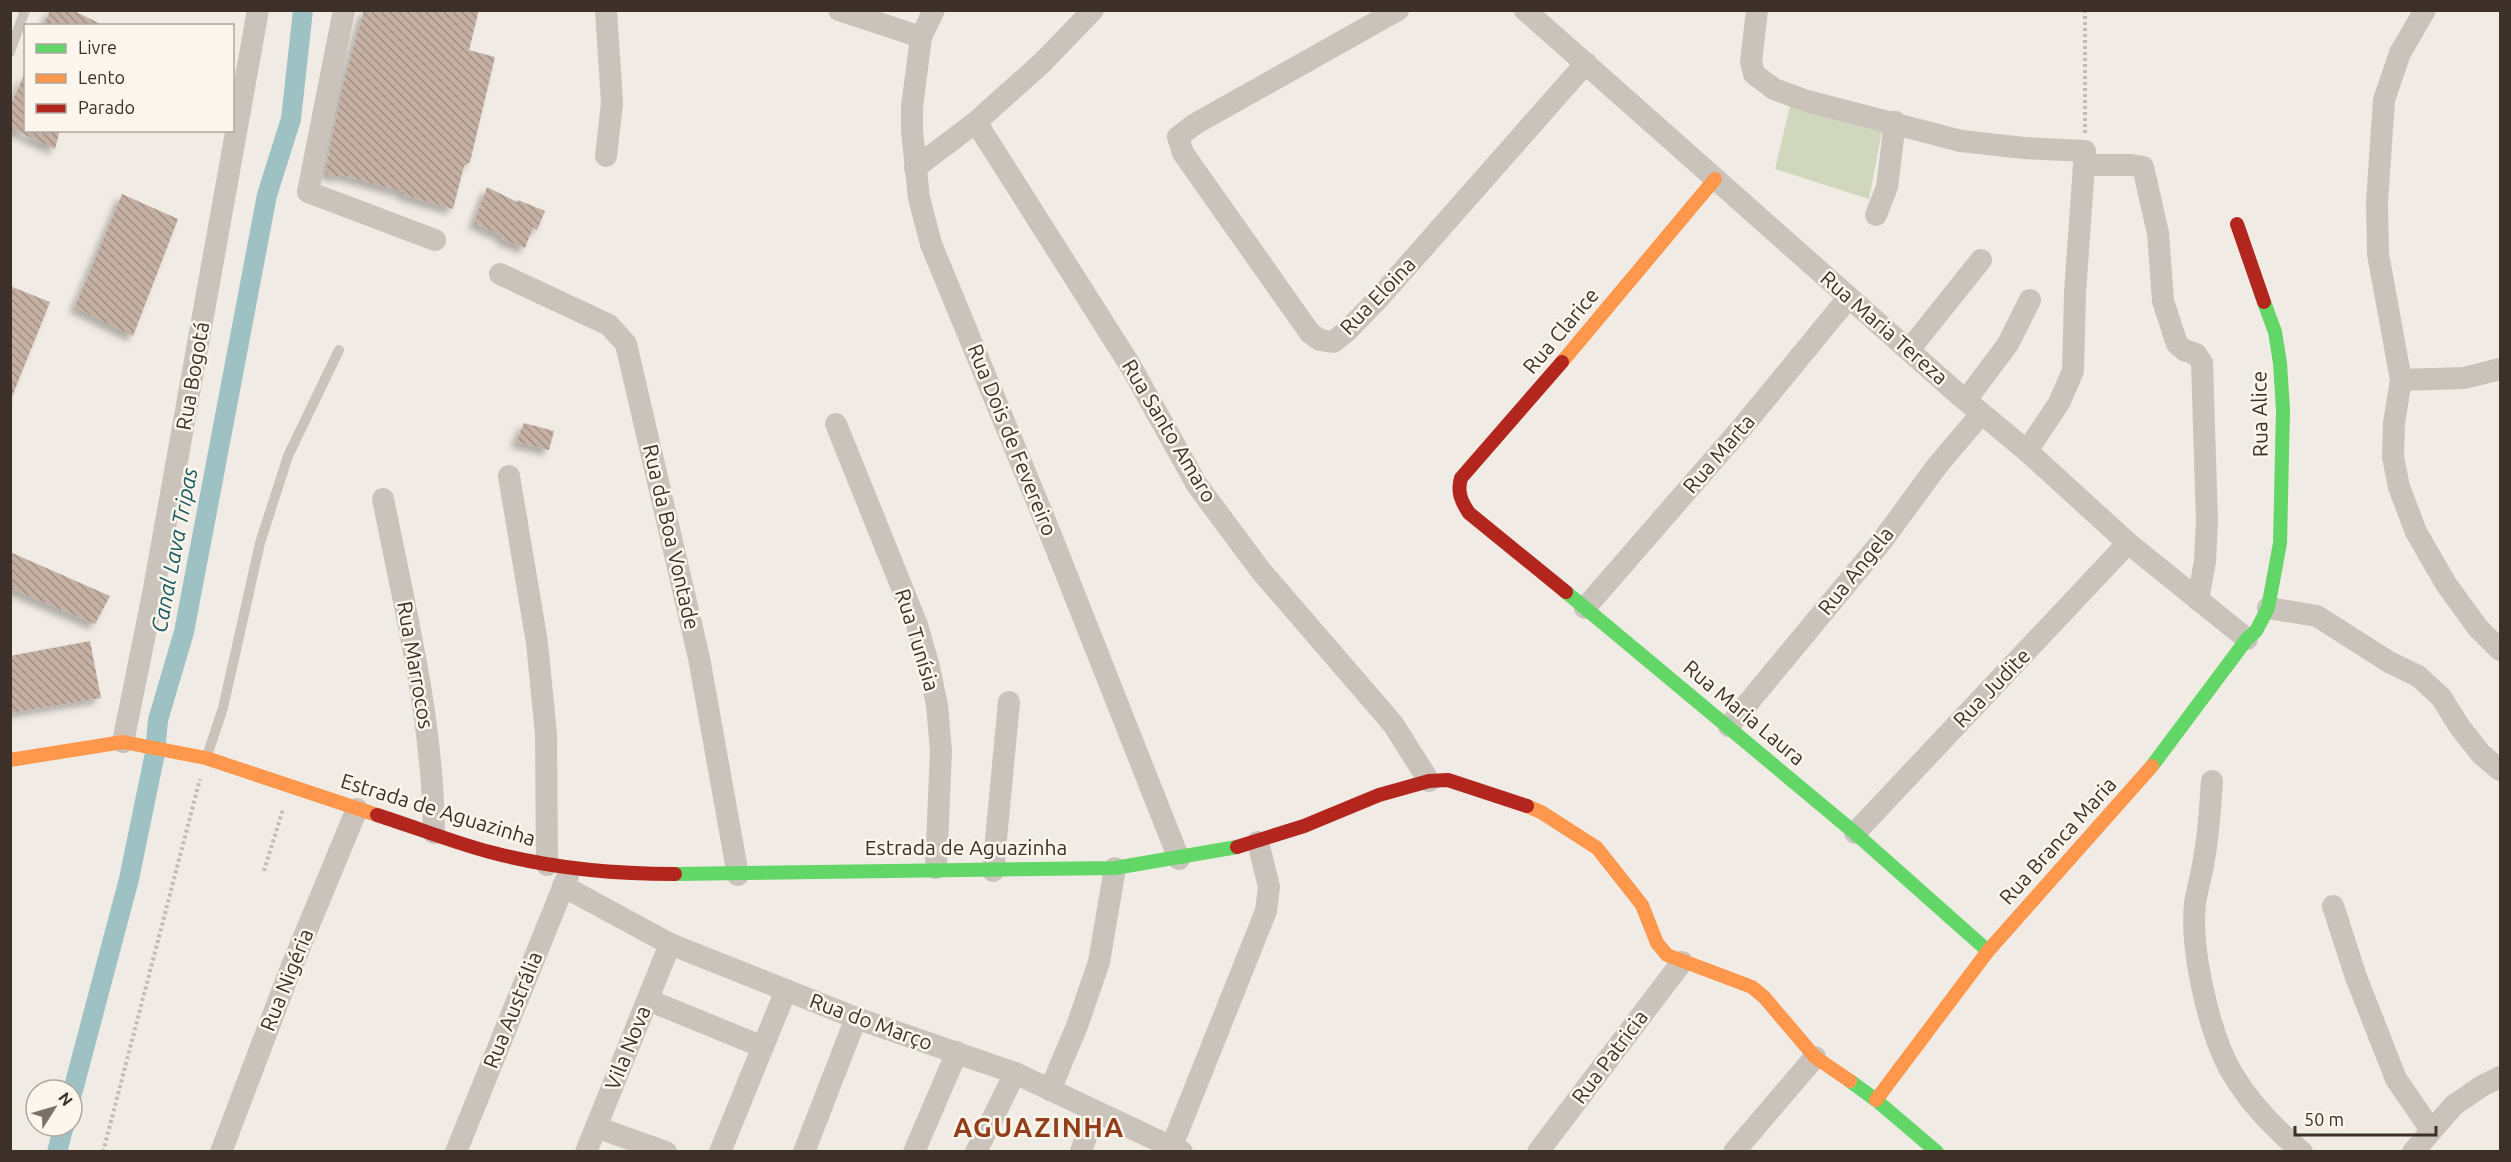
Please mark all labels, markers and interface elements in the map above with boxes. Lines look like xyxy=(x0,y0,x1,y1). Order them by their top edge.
legend xyxy=(24,24,234,132)
text: Livre xyxy=(78,37,117,57)
text: Lento xyxy=(78,67,125,87)
text: Parado xyxy=(78,97,135,117)
street label: Rua Eloina xyxy=(1335,252,1420,339)
street label: Rua Maria Tereza xyxy=(1816,266,1953,389)
street label: Rua Clarice xyxy=(1518,283,1603,378)
street label: Rua Bogotá xyxy=(171,320,213,432)
street label: Rua Dois de Fevereiro xyxy=(963,340,1062,539)
street label: Rua Santo Amaro xyxy=(1118,355,1222,506)
street label: Rua Alice xyxy=(2246,371,2272,457)
street label: Rua Marta xyxy=(1677,409,1759,498)
street label: Rua da Boa Vontade xyxy=(639,442,705,632)
water label: Canal Lava Tripas xyxy=(145,465,202,634)
street label: Rua Angela xyxy=(1812,522,1898,619)
street label: Rua Tunísia xyxy=(891,586,945,694)
street label: Rua Marrocos xyxy=(393,599,439,730)
street label: Rua Judite xyxy=(1948,643,2035,732)
street label: Rua Maria Laura xyxy=(1679,655,1810,770)
street label: Estrada de Aguazinha xyxy=(338,768,539,850)
street label: Rua Branca Maria xyxy=(1994,772,2121,909)
street label: Estrada de Aguazinha xyxy=(865,835,1067,859)
street label: Rua Nigéria xyxy=(255,925,317,1034)
street label: Rua Austrália xyxy=(478,948,546,1072)
street label: Rua do Março xyxy=(807,988,936,1054)
street label: Vila Nova xyxy=(599,1002,655,1093)
street label: Rua Patricia xyxy=(1566,1005,1652,1108)
north arrow xyxy=(24,1078,84,1138)
text: N xyxy=(55,1089,77,1109)
scale bar xyxy=(2295,1099,2436,1137)
text: 50 m xyxy=(2304,1109,2344,1129)
district label: AGUAZINHA xyxy=(953,1112,1125,1142)

